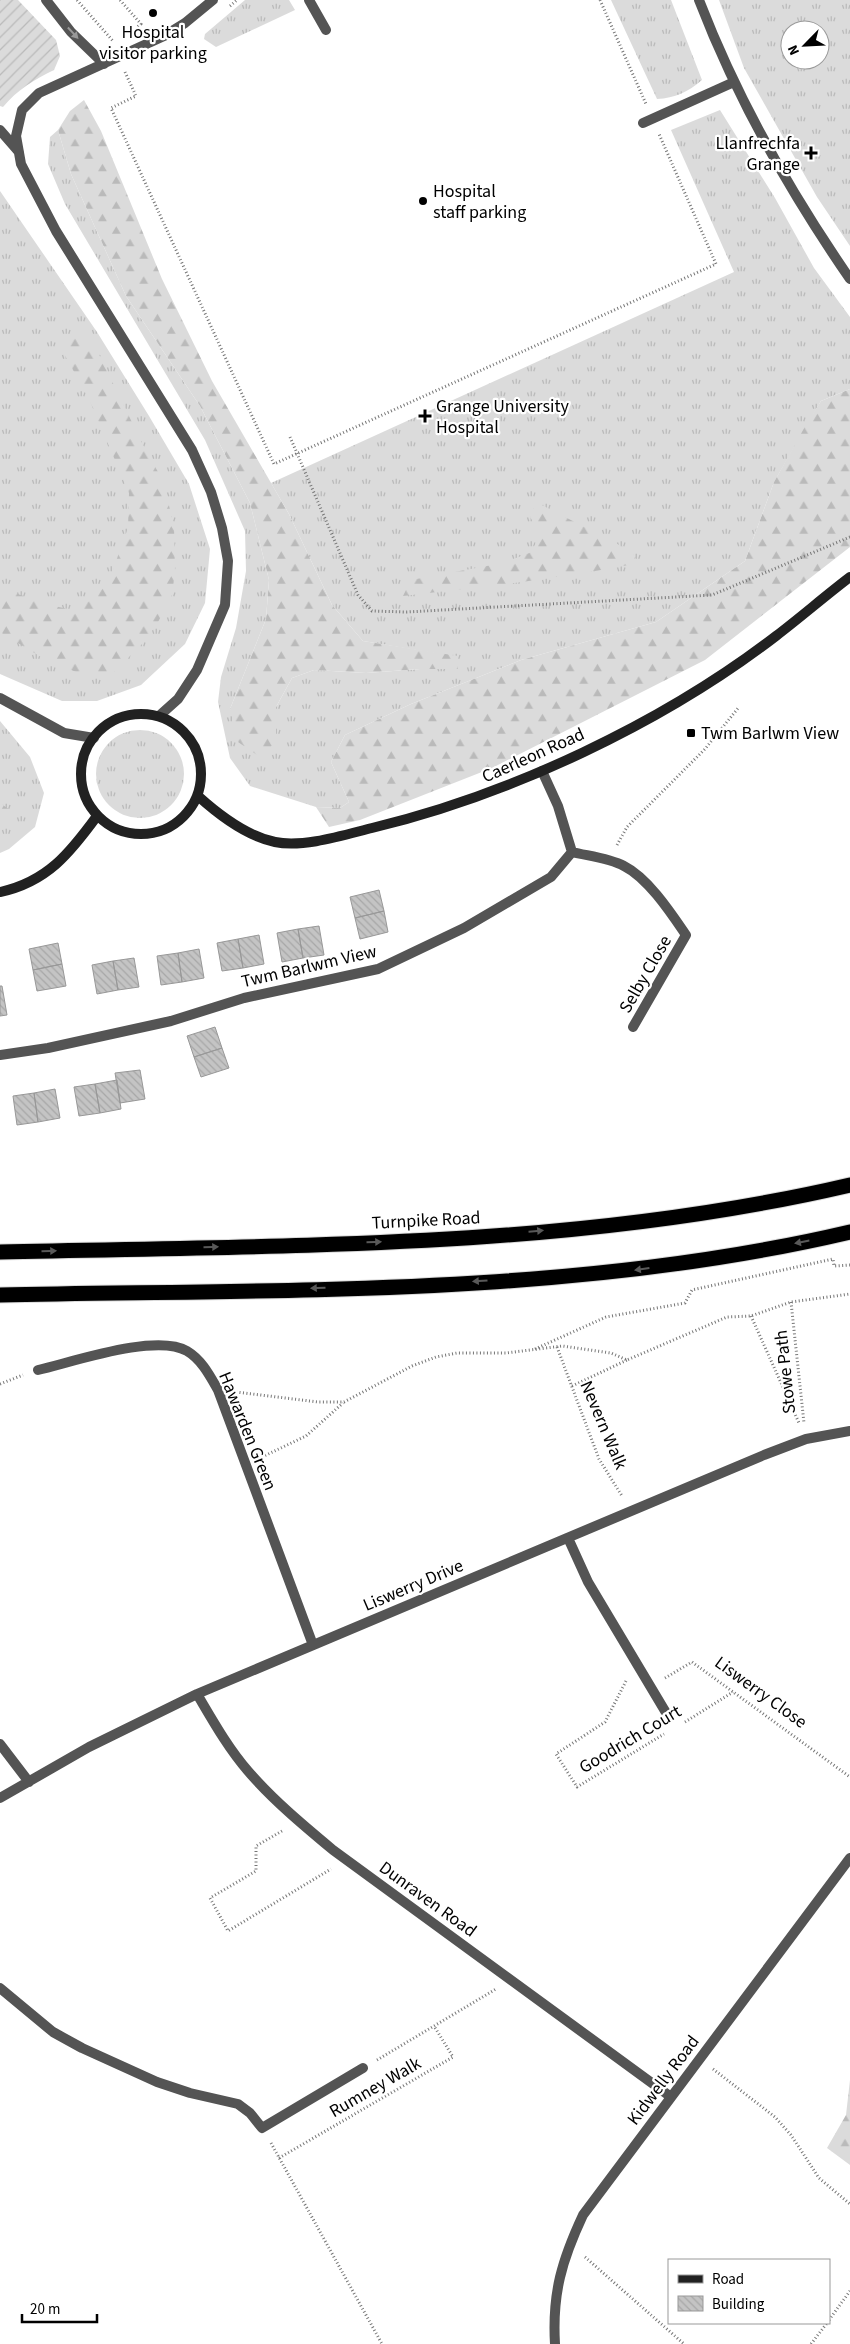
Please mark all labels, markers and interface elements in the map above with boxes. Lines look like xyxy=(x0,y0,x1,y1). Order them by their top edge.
marker: Hospital visitor parking xyxy=(147,7,159,19)
place label: Hospital visitor parking xyxy=(99,20,207,66)
north arrow xyxy=(780,20,830,70)
one-way arrow xyxy=(67,27,79,39)
text: N xyxy=(783,42,805,58)
place label: Llanfrechfa Grange xyxy=(716,131,800,177)
marker: Llanfrechfa Grange xyxy=(804,146,818,160)
place label: Hospital staff parking xyxy=(433,179,526,225)
marker: Hospital staff parking xyxy=(417,195,429,207)
place label: Grange University Hospital xyxy=(436,394,570,440)
marker: Grange University Hospital xyxy=(418,409,432,423)
place label: Twm Barlwm View xyxy=(701,721,839,746)
street label: Caerleon Road xyxy=(478,722,588,789)
marker: Twm Barlwm View xyxy=(685,727,697,739)
street label: Selby Close xyxy=(613,931,678,1018)
street label: Twm Barlwm View xyxy=(239,939,379,994)
street label: Turnpike Road xyxy=(371,1205,481,1236)
one-way arrow xyxy=(528,1227,544,1235)
one-way arrow xyxy=(366,1238,382,1246)
one-way arrow xyxy=(794,1239,810,1247)
one-way arrow xyxy=(203,1243,219,1251)
one-way arrow xyxy=(41,1247,57,1255)
one-way arrow xyxy=(634,1265,650,1273)
one-way arrow xyxy=(472,1278,488,1286)
one-way arrow xyxy=(310,1284,326,1292)
street label: Stowe Path xyxy=(769,1329,802,1415)
street label: Hawarden Green xyxy=(212,1368,283,1494)
street label: Nevern Walk xyxy=(574,1377,633,1473)
street label: Liswerry Drive xyxy=(359,1553,467,1618)
street label: Liswerry Close xyxy=(709,1650,812,1734)
street label: Goodrich Court xyxy=(575,1699,686,1780)
street label: Dunraven Road xyxy=(374,1856,482,1943)
street label: Kidwelly Road xyxy=(621,2030,705,2130)
street label: Rumney Walk xyxy=(325,2051,426,2124)
legend xyxy=(668,2259,830,2324)
text: Road xyxy=(712,2269,744,2290)
scale bar xyxy=(22,2292,98,2324)
text: Building xyxy=(712,2294,765,2315)
text: 20 m xyxy=(30,2299,60,2320)

